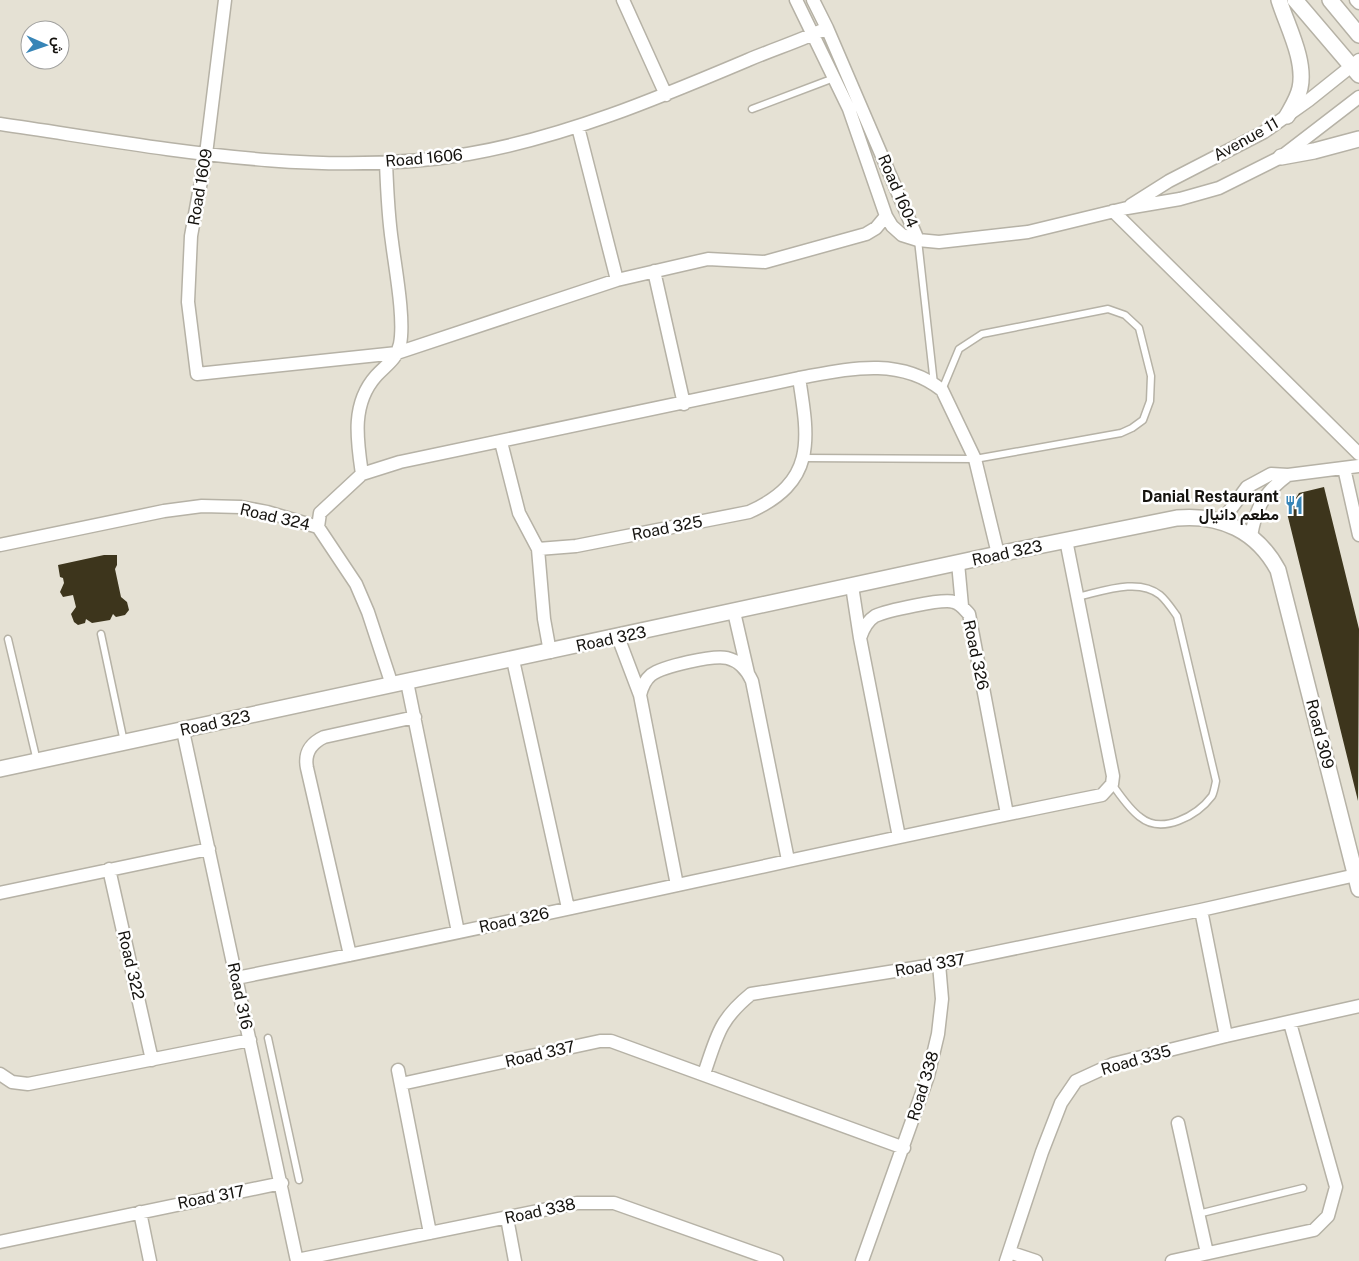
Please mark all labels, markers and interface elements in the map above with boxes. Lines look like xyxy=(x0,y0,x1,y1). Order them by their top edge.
north arrow xyxy=(20,20,70,70)
text: ش xyxy=(49,37,66,54)
street label: Avenue 11 xyxy=(1210,113,1282,165)
street label: Road 1606 xyxy=(384,145,464,171)
street label: Road 1609 xyxy=(184,147,216,227)
street label: Road 1604 xyxy=(874,151,922,231)
place label: Danial Restaurant مطعم دانيال xyxy=(1142,487,1279,525)
restaurant icon: Danial Restaurant مطعم دانيال xyxy=(1283,494,1305,516)
street label: Road 324 xyxy=(238,500,312,534)
street label: Road 325 xyxy=(630,512,704,544)
street label: Road 323 xyxy=(970,536,1044,570)
street label: Road 326 xyxy=(959,618,993,692)
street label: Road 323 xyxy=(574,622,648,656)
street label: Road 309 xyxy=(1302,697,1338,771)
street label: Road 323 xyxy=(178,706,252,740)
street label: Road 326 xyxy=(477,903,551,937)
street label: Road 322 xyxy=(114,928,148,1002)
street label: Road 337 xyxy=(893,949,967,981)
street label: Road 316 xyxy=(224,961,256,1031)
street label: Road 337 xyxy=(503,1037,577,1071)
street label: Road 335 xyxy=(1099,1041,1173,1079)
street label: Road 338 xyxy=(903,1049,943,1123)
street label: Road 317 xyxy=(176,1181,246,1213)
street label: Road 338 xyxy=(503,1194,577,1228)

